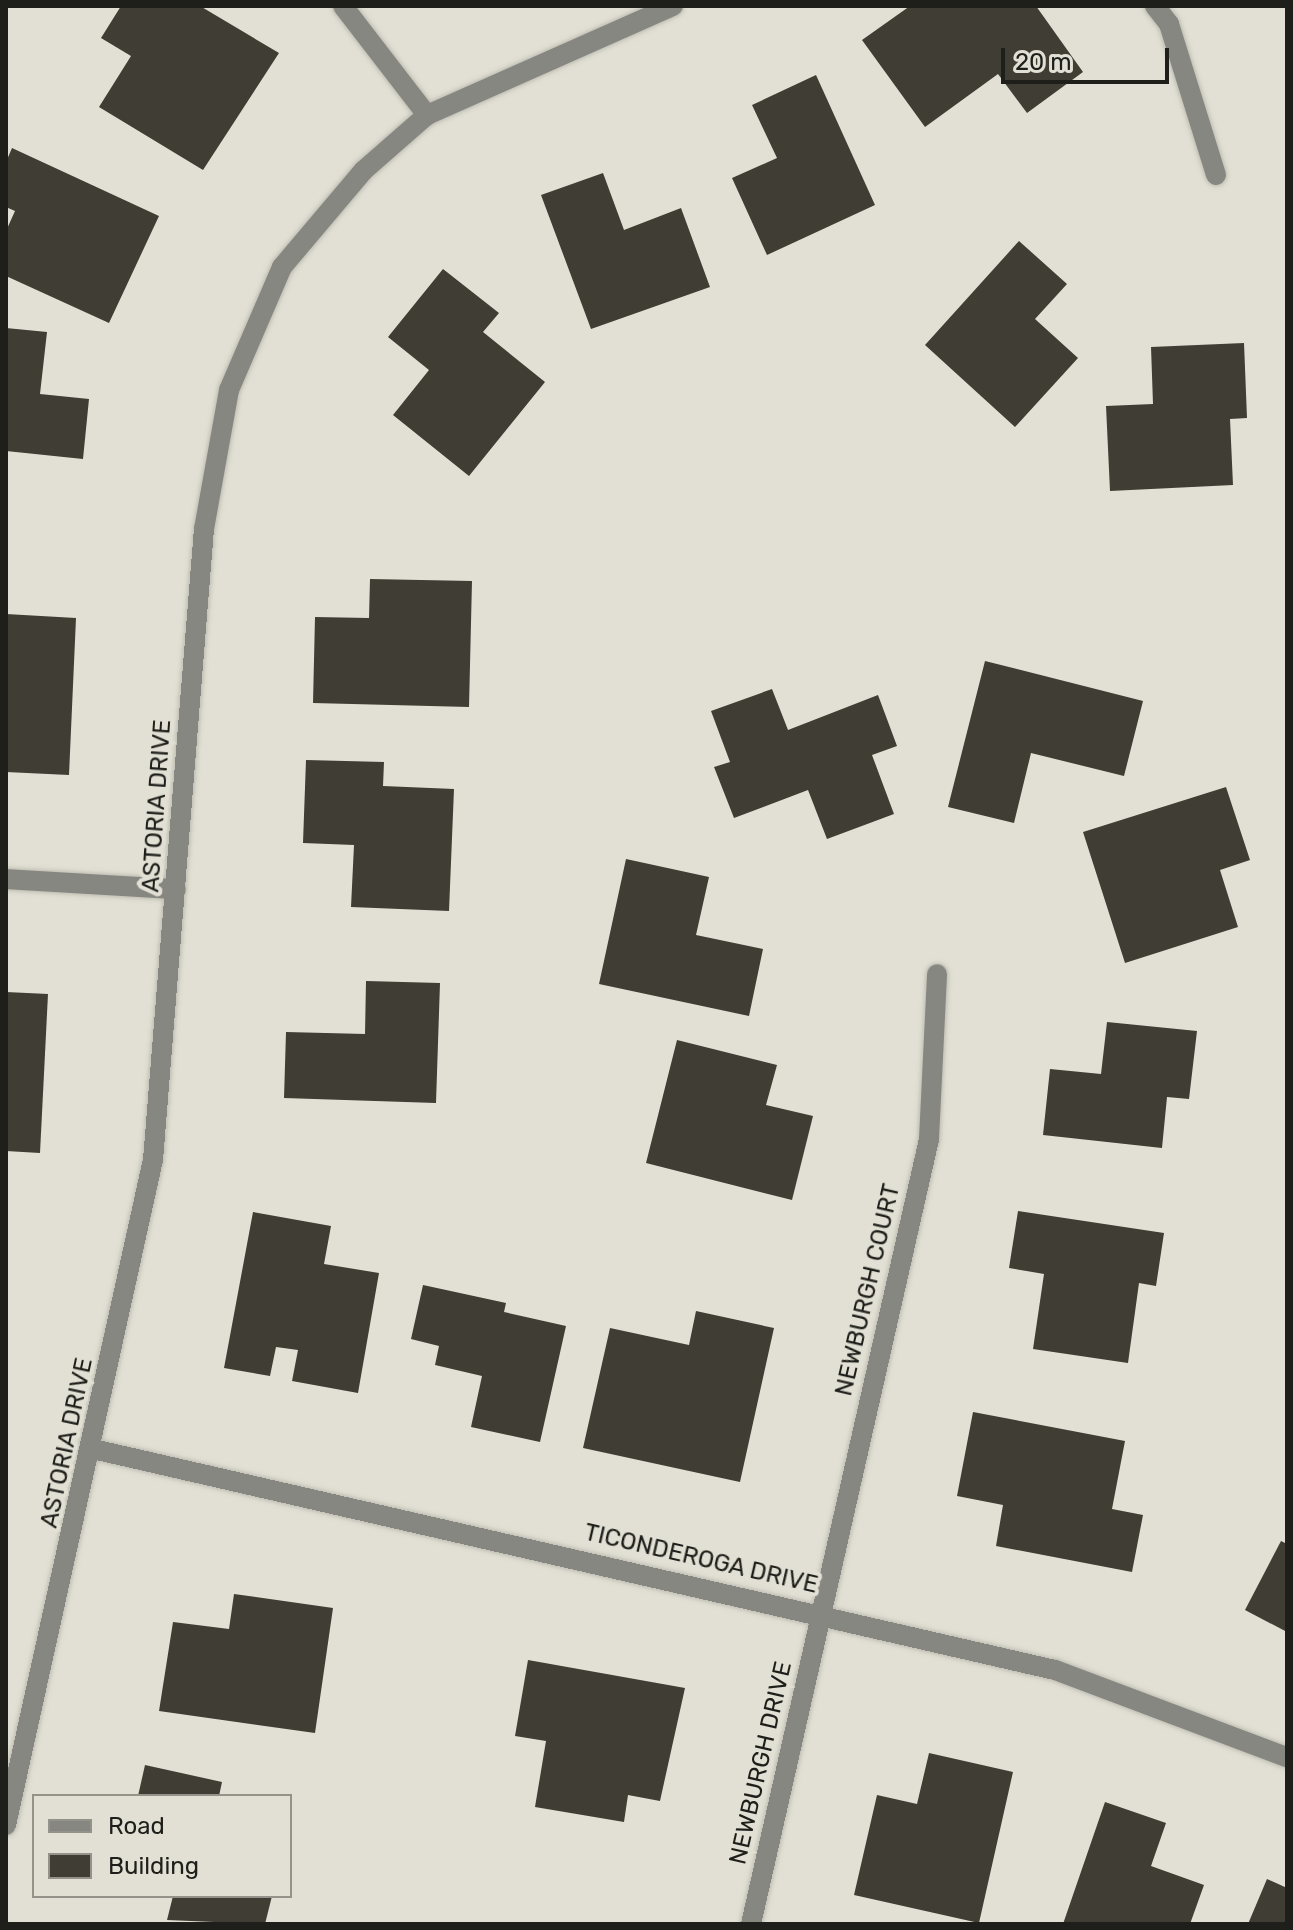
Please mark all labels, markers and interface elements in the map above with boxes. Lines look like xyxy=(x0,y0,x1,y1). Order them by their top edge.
scale bar xyxy=(1005,32,1173,82)
text: 20 m xyxy=(1015,48,1072,76)
street label: ASTORIA DRIVE xyxy=(137,718,177,894)
street label: NEWBURGH COURT xyxy=(830,1181,906,1399)
street label: ASTORIA DRIVE xyxy=(35,1355,99,1531)
street label: TICONDEROGA DRIVE xyxy=(581,1518,821,1600)
street label: NEWBURGH DRIVE xyxy=(724,1659,798,1867)
legend xyxy=(32,1794,292,1898)
text: Road xyxy=(108,1812,165,1840)
text: Building xyxy=(108,1852,199,1880)

